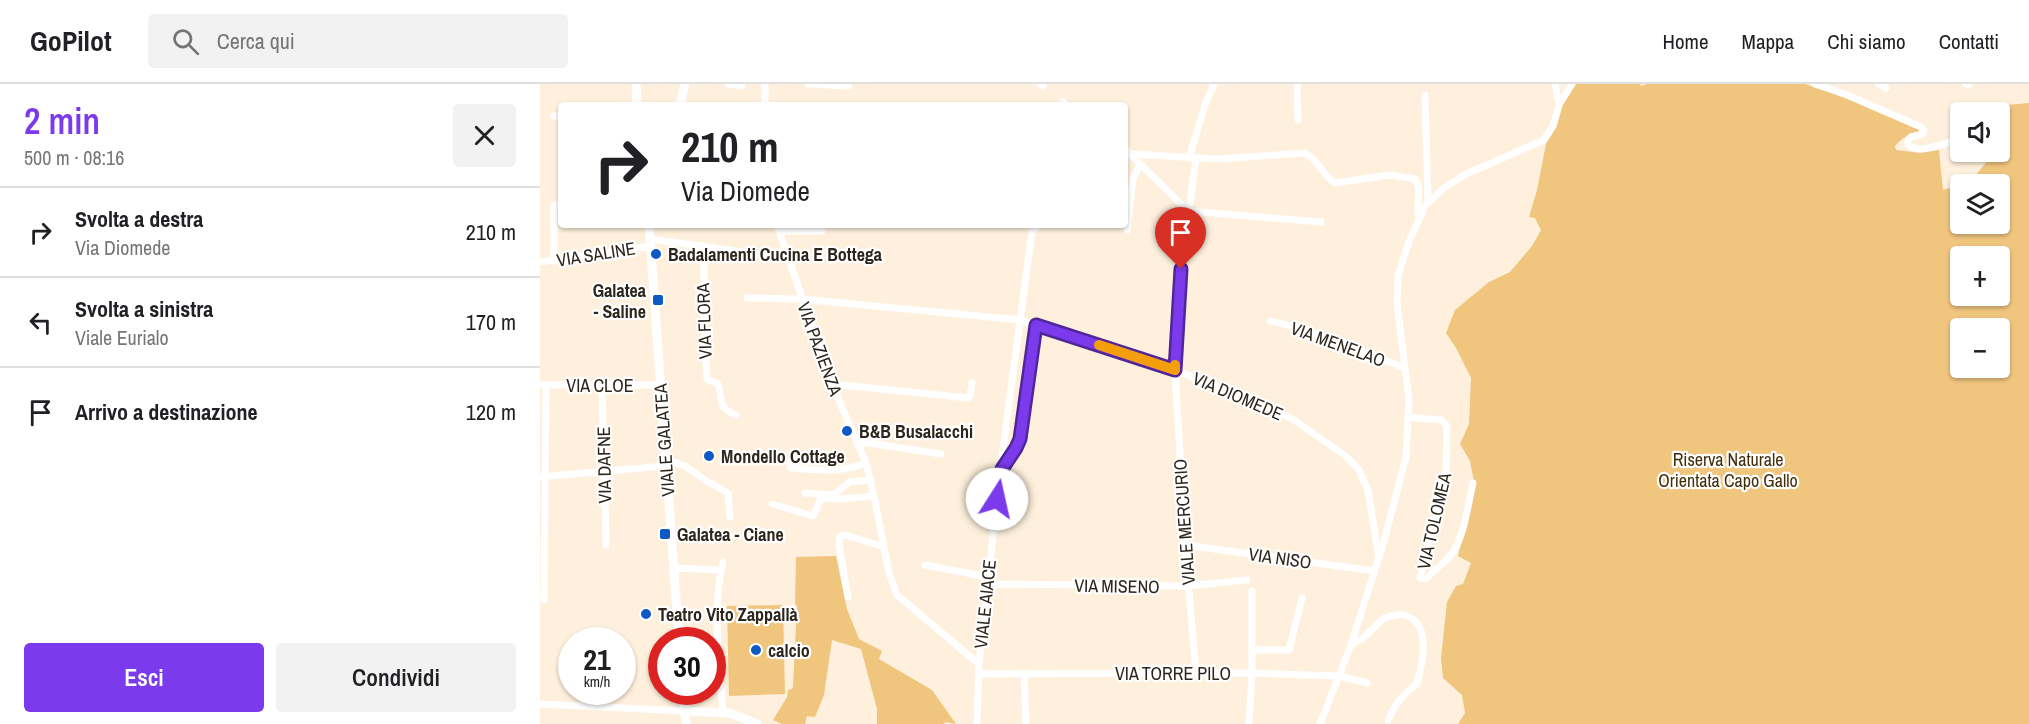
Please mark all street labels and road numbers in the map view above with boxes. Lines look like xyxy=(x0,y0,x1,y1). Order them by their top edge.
street label: VIA SALINE xyxy=(555,235,637,273)
street label: VIA FLORA xyxy=(690,282,718,360)
street label: VIA PAZIENZA xyxy=(791,299,849,400)
street label: VIA MENELAO xyxy=(1287,315,1389,373)
street label: VIA DIOMEDE xyxy=(1189,366,1287,426)
street label: VIA CLOE xyxy=(566,373,634,398)
street label: VIALE GALATEA xyxy=(648,383,680,497)
street label: VIA DAFNE xyxy=(591,426,617,504)
street label: VIALE MERCURIO xyxy=(1167,458,1201,586)
street label: VIA TOLOMEA xyxy=(1411,470,1457,572)
street label: VIA NISO xyxy=(1247,541,1313,575)
street label: VIALE AIACE xyxy=(968,558,1002,650)
street label: VIA MISENO xyxy=(1074,573,1160,599)
street label: VIA TORRE PILO xyxy=(1115,661,1231,686)

